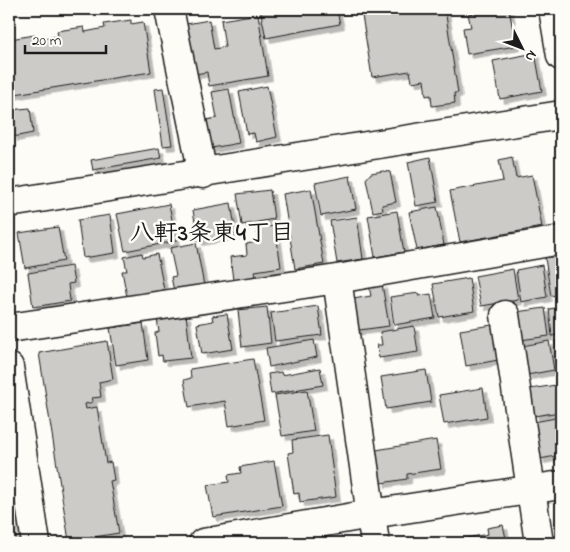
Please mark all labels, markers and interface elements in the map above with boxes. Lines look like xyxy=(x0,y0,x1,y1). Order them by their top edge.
scale bar xyxy=(25,22,106,54)
north arrow xyxy=(498,22,548,72)
text: 20 m xyxy=(32,30,62,52)
text: N xyxy=(520,45,542,66)
district label: 八軒3条東4丁目 xyxy=(130,217,294,252)

